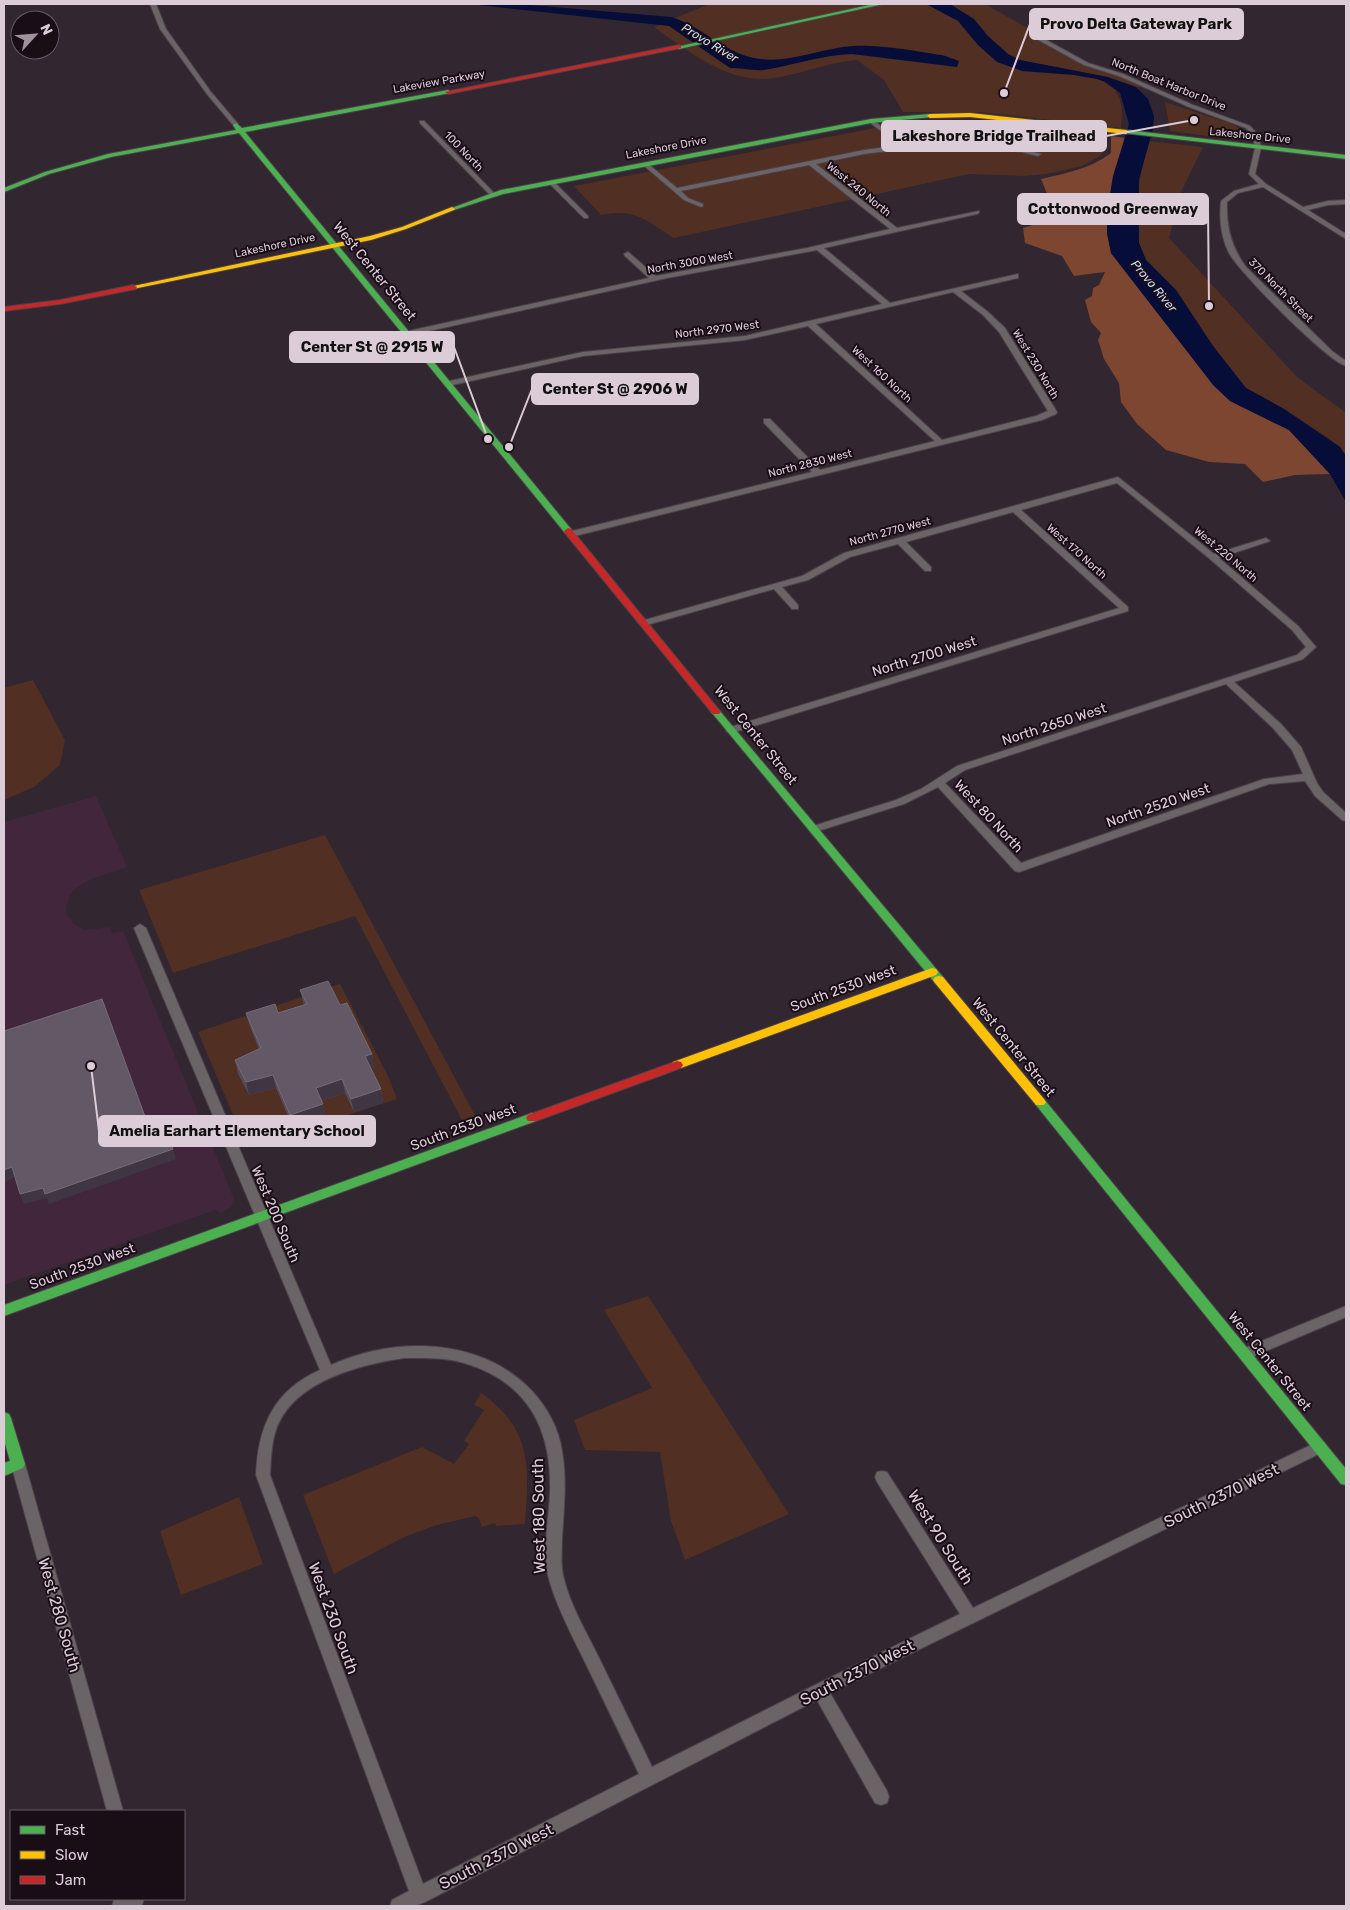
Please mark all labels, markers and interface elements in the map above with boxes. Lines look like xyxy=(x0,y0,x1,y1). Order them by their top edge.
callout: Provo Delta Gateway Park xyxy=(1030,9,1243,39)
north arrow xyxy=(10,10,60,60)
text: Provo Delta Gateway Park xyxy=(1040,15,1232,33)
text: N xyxy=(36,21,56,38)
water label: Provo River xyxy=(679,21,741,66)
street label: North Boat Harbor Drive xyxy=(1110,55,1228,113)
street label: Lakeview Parkway xyxy=(392,67,486,96)
callout: Lakeshore Bridge Trailhead xyxy=(882,121,1106,151)
street label: Lakeshore Drive xyxy=(1209,125,1291,146)
text: Lakeshore Bridge Trailhead xyxy=(892,127,1096,145)
street label: 100 North xyxy=(441,129,486,174)
street label: Lakeshore Drive xyxy=(625,133,708,162)
street label: West 240 North xyxy=(824,159,894,219)
callout: Cottonwood Greenway xyxy=(1018,194,1208,224)
text: Cottonwood Greenway xyxy=(1028,200,1198,218)
street label: West Center Street xyxy=(329,218,420,325)
street label: Lakeshore Drive xyxy=(234,231,316,260)
street label: North 3000 West xyxy=(646,248,735,276)
street label: 370 North Street xyxy=(1246,256,1316,326)
water label: Provo River xyxy=(1128,257,1180,315)
street label: North 2970 West xyxy=(674,318,761,341)
street label: West 230 North xyxy=(1010,327,1062,402)
callout: Center St @ 2915 W xyxy=(290,332,454,362)
text: Center St @ 2915 W xyxy=(301,338,443,356)
street label: West 160 North xyxy=(849,343,914,406)
callout: Center St @ 2906 W xyxy=(532,374,698,404)
text: Center St @ 2906 W xyxy=(542,380,688,398)
street label: North 2830 West xyxy=(767,447,854,480)
street label: North 2770 West xyxy=(848,514,933,549)
street label: West 170 North xyxy=(1044,521,1109,582)
street label: West 220 North xyxy=(1191,524,1260,585)
street label: North 2700 West xyxy=(870,632,979,680)
street label: West Center Street xyxy=(710,682,801,789)
street label: North 2650 West xyxy=(1000,699,1109,749)
street label: West 80 North xyxy=(951,776,1027,856)
street label: North 2520 West xyxy=(1104,780,1213,831)
street label: South 2530 West xyxy=(788,961,899,1015)
street label: West Center Street xyxy=(968,994,1059,1101)
street label: South 2530 West xyxy=(408,1100,519,1154)
callout: Amelia Earhart Elementary School xyxy=(99,1116,375,1146)
text: Amelia Earhart Elementary School xyxy=(109,1122,365,1140)
street label: West 200 South xyxy=(248,1163,304,1265)
street label: South 2530 West xyxy=(27,1239,138,1293)
street label: West Center Street xyxy=(1224,1308,1315,1415)
street label: West 180 South xyxy=(528,1458,549,1574)
street label: South 2370 West xyxy=(1161,1459,1282,1532)
street label: West 90 South xyxy=(904,1486,977,1588)
street label: West 280 South xyxy=(34,1556,85,1675)
street label: West 230 South xyxy=(304,1560,363,1677)
street label: South 2370 West xyxy=(797,1635,917,1709)
legend xyxy=(10,1810,185,1900)
street label: South 2370 West xyxy=(436,1819,556,1893)
text: Fast xyxy=(55,1821,85,1839)
text: Slow xyxy=(55,1846,88,1864)
text: Jam xyxy=(55,1871,86,1889)

